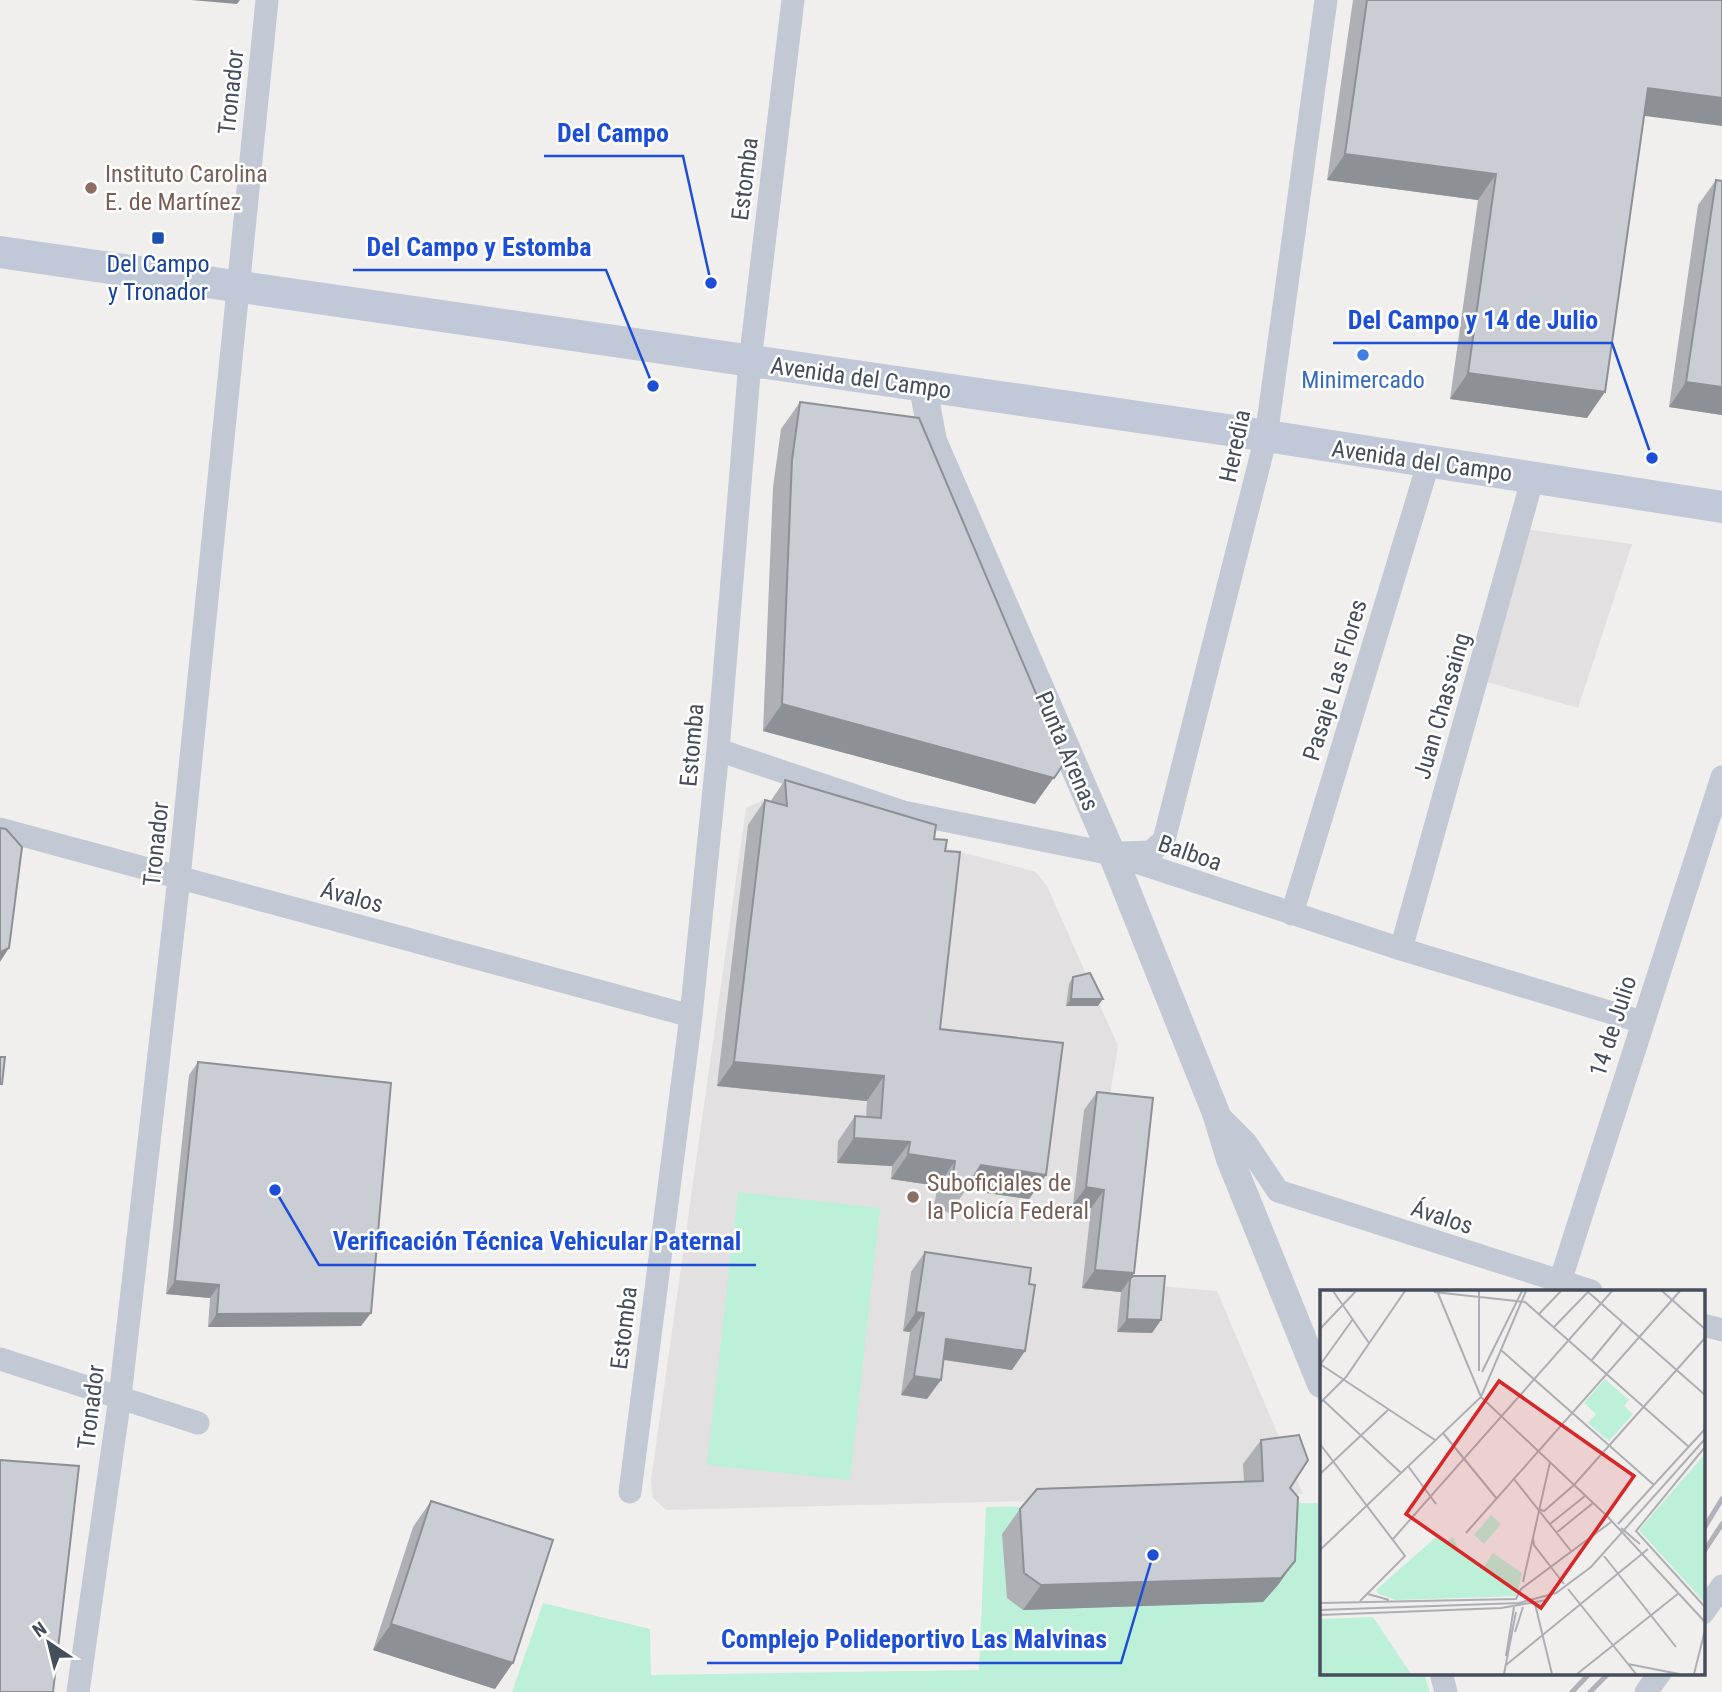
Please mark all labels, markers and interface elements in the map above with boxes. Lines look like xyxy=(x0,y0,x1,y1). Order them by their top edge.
street label: Tronador xyxy=(213,48,249,136)
callout: Del Campo xyxy=(544,109,683,156)
text: Del Campo xyxy=(557,118,669,148)
street label: Estomba xyxy=(726,136,764,222)
place label: Instituto Carolina E. de Martínez xyxy=(105,160,268,216)
marker: Instituto Carolina E. de Martínez xyxy=(83,180,99,196)
callout: Del Campo y Estomba xyxy=(353,223,606,270)
marker: Del Campo y Tronador xyxy=(150,230,166,246)
text: Del Campo y Estomba xyxy=(367,232,591,262)
place label: Del Campo y Tronador xyxy=(106,250,210,306)
callout: Del Campo y 14 de Julio xyxy=(1333,296,1612,343)
text: Del Campo y 14 de Julio xyxy=(1348,305,1598,335)
marker: Minimercado xyxy=(1355,347,1371,363)
street label: Avenida del Campo xyxy=(769,351,953,405)
place label: Minimercado xyxy=(1301,366,1425,394)
street label: Heredia xyxy=(1214,407,1256,485)
street label: Avenida del Campo xyxy=(1330,434,1514,488)
street label: Pasaje Las Flores xyxy=(1297,596,1373,764)
street label: Juan Chassaing xyxy=(1408,630,1476,782)
street label: Punta Arenas xyxy=(1029,687,1105,815)
street label: Estomba xyxy=(674,702,710,788)
street label: Tronador xyxy=(138,800,174,888)
street label: Balboa xyxy=(1154,829,1226,877)
street label: Ávalos xyxy=(318,875,386,919)
street label: 14 de Julio xyxy=(1584,972,1642,1080)
place label: Suboficiales de la Policía Federal xyxy=(927,1169,1089,1225)
marker: Suboficiales de la Policía Federal xyxy=(905,1189,921,1205)
street label: Ávalos xyxy=(1408,1194,1476,1240)
callout: Verificación Técnica Vehicular Paternal xyxy=(319,1218,756,1265)
text: Verificación Técnica Vehicular Paternal xyxy=(333,1226,741,1256)
street label: Estomba xyxy=(605,1285,643,1371)
inset map xyxy=(1320,1290,1704,1674)
street label: Tronador xyxy=(72,1363,110,1451)
north arrow xyxy=(14,1608,84,1678)
callout: Complejo Polideportivo Las Malvinas xyxy=(707,1616,1121,1663)
text: N xyxy=(28,1617,51,1642)
text: Complejo Polideportivo Las Malvinas xyxy=(721,1624,1107,1654)

